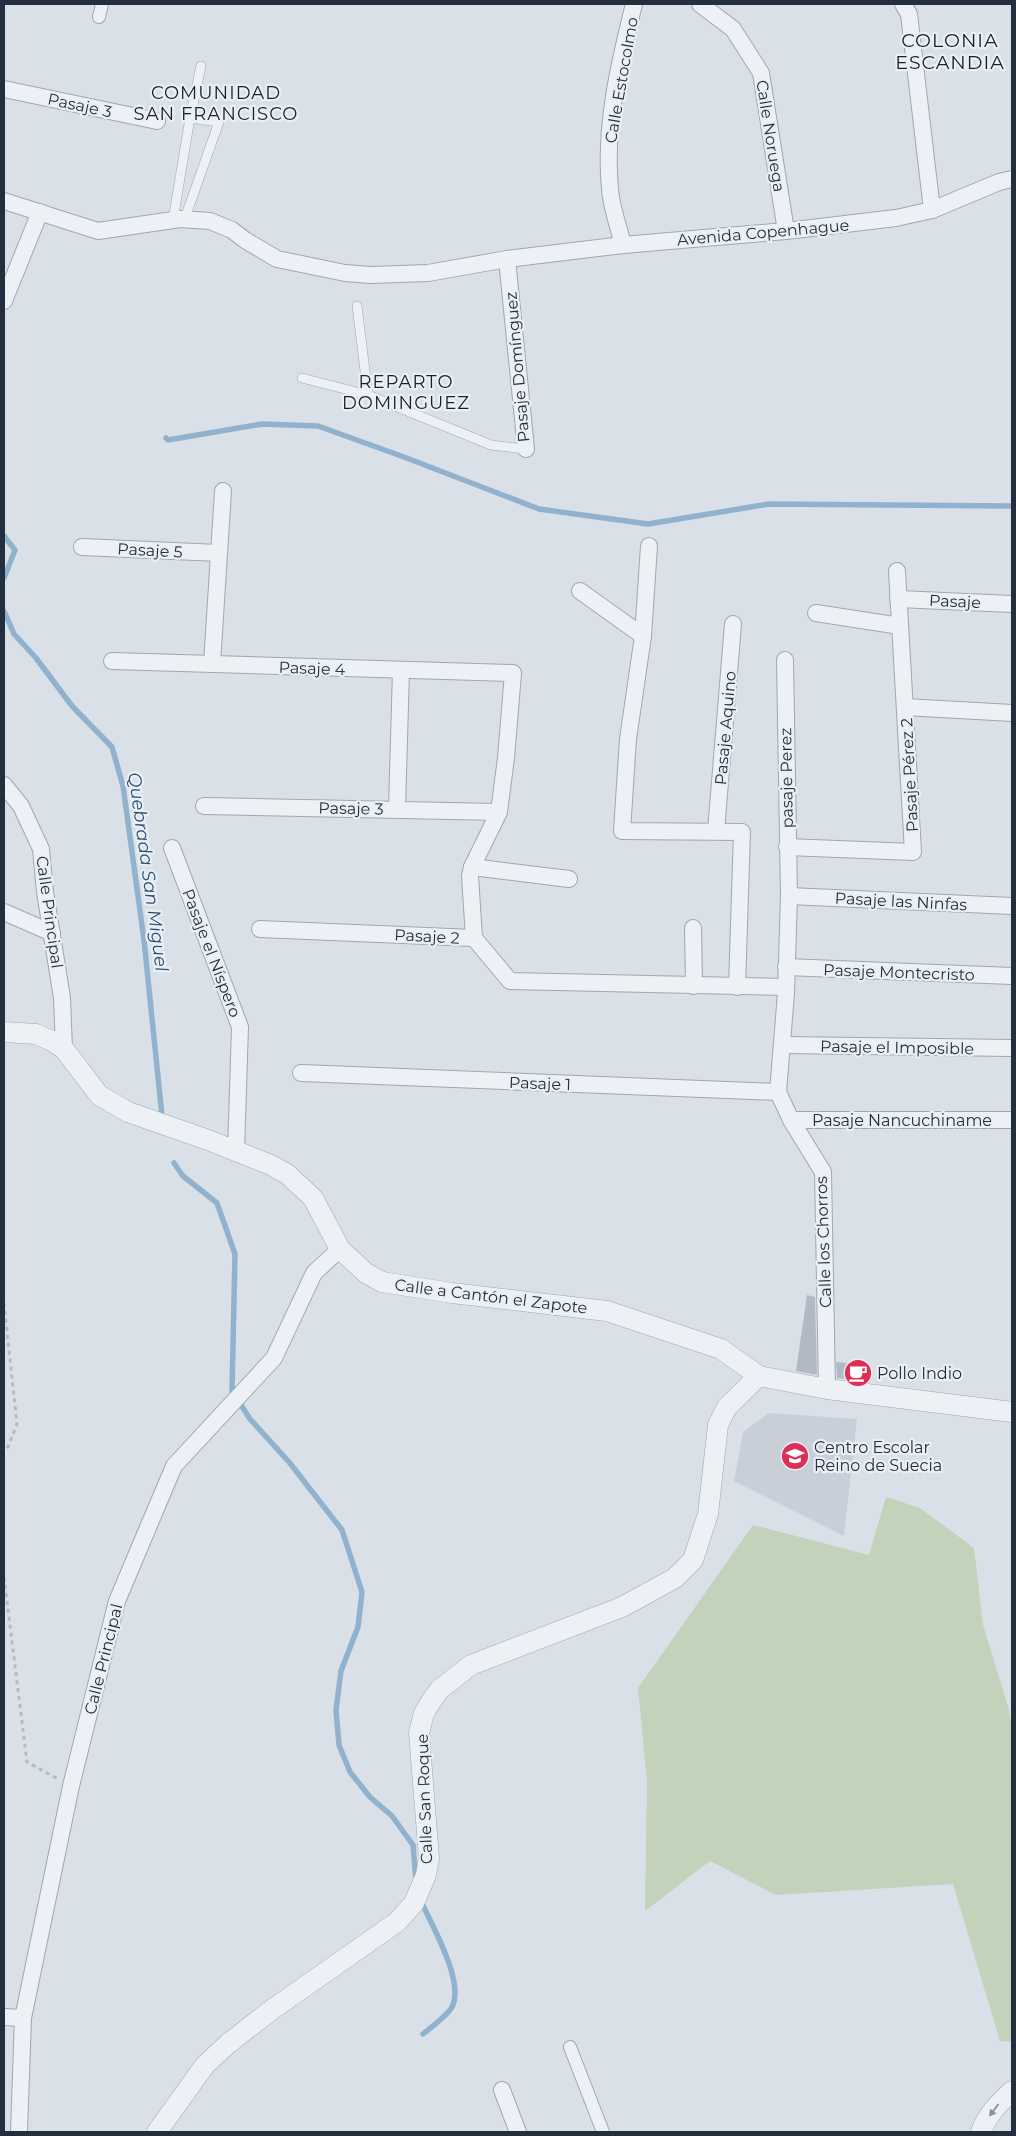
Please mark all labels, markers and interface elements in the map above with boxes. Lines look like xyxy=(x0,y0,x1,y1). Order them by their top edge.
street label: Calle Estocolmo xyxy=(601,15,642,145)
district label: COLONIA ESCANDIA xyxy=(895,29,1005,74)
street label: Calle Noruega xyxy=(752,79,789,194)
district label: COMUNIDAD SAN FRANCISCO xyxy=(134,82,298,125)
street label: Pasaje 3 xyxy=(46,89,114,122)
street label: Avenida Copenhague xyxy=(676,216,850,249)
street label: Pasaje Domínguez xyxy=(501,291,534,443)
district label: REPARTO DOMINGUEZ xyxy=(342,371,470,414)
street label: Pasaje 5 xyxy=(117,539,183,562)
street label: Pasaje xyxy=(929,591,981,612)
street label: Pasaje 4 xyxy=(278,658,346,679)
street label: Pasaje Aquino xyxy=(711,670,740,786)
street label: Pasaje Pérez 2 xyxy=(897,717,922,833)
street label: pasaje Perez xyxy=(776,728,797,828)
water label: Quebrada San Miguel xyxy=(123,771,173,973)
street label: Pasaje 3 xyxy=(318,798,384,819)
street label: Calle Principal xyxy=(32,855,67,970)
street label: Pasaje el Níspero xyxy=(178,886,245,1020)
street label: Pasaje las Ninfas xyxy=(834,889,968,914)
street label: Pasaje 2 xyxy=(394,925,460,948)
street label: Pasaje Montecristo xyxy=(823,960,975,985)
street label: Pasaje el Imposible xyxy=(820,1037,974,1058)
street label: Pasaje 1 xyxy=(509,1073,571,1094)
street label: Pasaje Nancuchiname xyxy=(812,1111,992,1130)
street label: Calle los Chorros xyxy=(812,1176,835,1308)
street label: Calle a Cantón el Zapote xyxy=(393,1275,588,1318)
cafe icon: Pollo Indio xyxy=(843,1358,873,1388)
place label: Pollo Indio xyxy=(877,1364,962,1383)
place label: Centro Escolar Reino de Suecia xyxy=(814,1438,942,1475)
school or university icon: Centro Escolar Reino de Suecia xyxy=(780,1441,810,1471)
street label: Calle Principal xyxy=(81,1602,126,1716)
street label: Calle San Roque xyxy=(413,1734,436,1864)
one-way arrow xyxy=(989,2103,999,2117)

